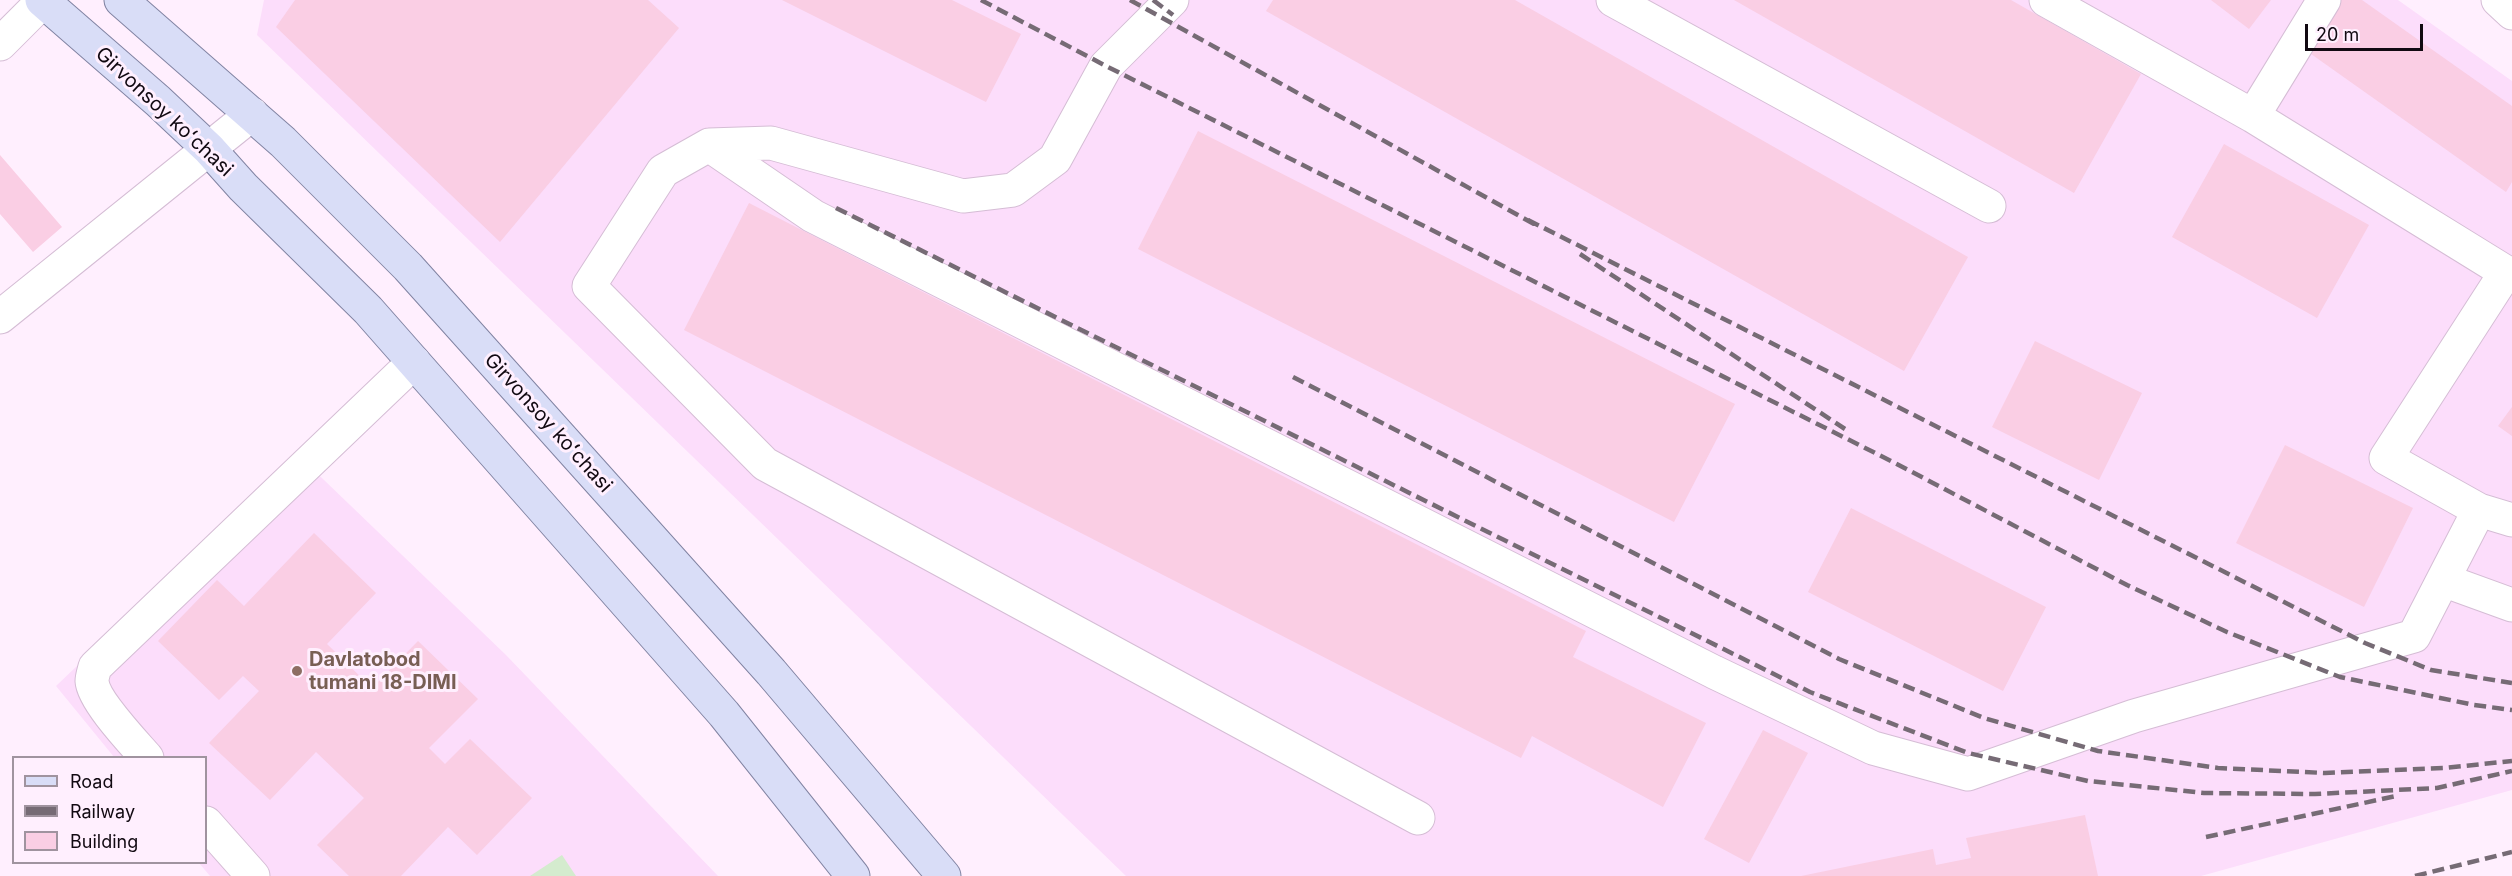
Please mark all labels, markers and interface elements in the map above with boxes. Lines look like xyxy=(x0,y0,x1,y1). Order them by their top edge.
scale bar xyxy=(2308,12,2426,50)
text: 20 m xyxy=(2316,24,2359,45)
street label: Girvonsoy koʻchasi xyxy=(90,42,238,182)
street label: Girvonsoy koʻchasi xyxy=(479,348,617,498)
place label: Davlatobod tumani 18-DIMI xyxy=(309,648,457,695)
marker: Davlatobod tumani 18-DIMI xyxy=(290,664,304,678)
legend xyxy=(12,756,207,864)
text: Road xyxy=(70,771,113,792)
text: Railway xyxy=(70,801,135,822)
text: Building xyxy=(70,831,138,852)

